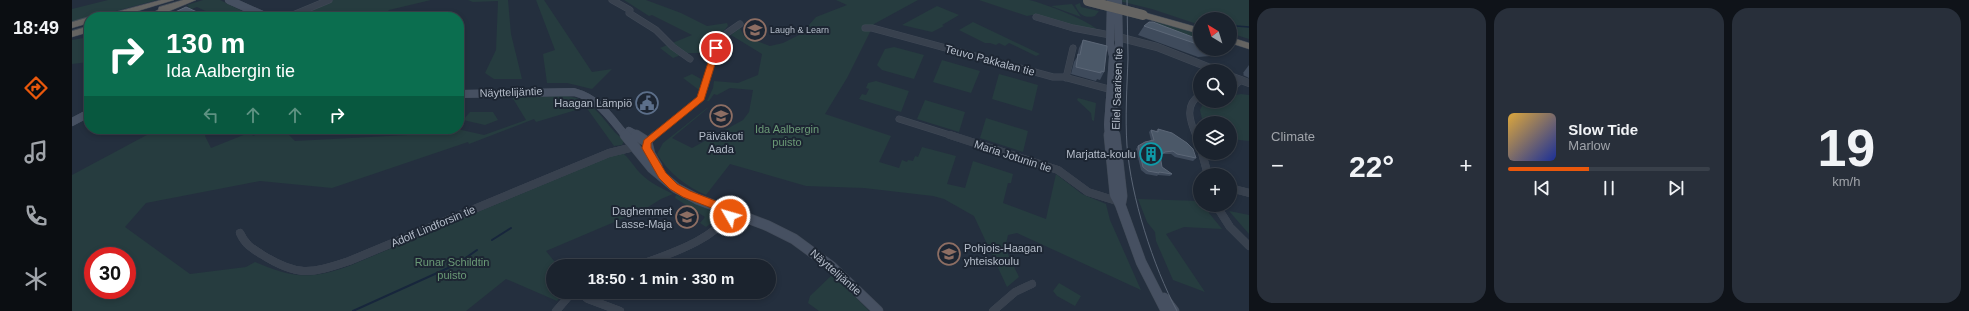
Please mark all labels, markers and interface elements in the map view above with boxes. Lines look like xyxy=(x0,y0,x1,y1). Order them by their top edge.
north arrow xyxy=(1193,12,1237,56)
map controls xyxy=(1193,12,1237,212)
school or university icon: Laugh & Learn xyxy=(742,17,768,43)
text: 18:49 xyxy=(13,18,59,38)
place label: Laugh & Learn xyxy=(770,25,829,35)
icon: right xyxy=(100,28,152,80)
text: 130 m xyxy=(166,28,245,59)
pin xyxy=(699,31,733,65)
icon: arrive xyxy=(705,37,727,59)
street label: Teuvo Pakkalan tie xyxy=(944,42,1036,78)
street label: Eliel Saarisen tie xyxy=(1110,48,1124,130)
text: Ida Aalbergin tie xyxy=(166,61,295,81)
button: search xyxy=(1193,64,1237,108)
icon: directions xyxy=(22,74,50,102)
street label: Näyttelijäntie xyxy=(479,85,543,99)
public building icon: Haagan Lämpiö xyxy=(634,90,660,116)
place label: Haagan Lämpiö xyxy=(554,97,632,109)
school or university icon: Päiväkoti Aada xyxy=(708,103,734,129)
icon: left xyxy=(200,104,222,126)
icon: ahead xyxy=(242,104,264,126)
icon: ahead xyxy=(284,104,306,126)
icon: right xyxy=(326,104,348,126)
button: layers xyxy=(1193,116,1237,160)
text: 19 xyxy=(1817,119,1875,177)
text: Slow Tide xyxy=(1568,121,1638,138)
park label: Ida Aalbergin puisto xyxy=(755,123,819,148)
text: Climate xyxy=(1271,129,1315,144)
place label: Päiväkoti Aada xyxy=(699,130,743,155)
icon: music xyxy=(22,138,50,166)
street label: Maria Jotunin tie xyxy=(973,138,1053,174)
text: Marlow xyxy=(1568,138,1610,153)
building icon: Marjatta-koulu xyxy=(1138,141,1164,167)
place label: Marjatta-koulu xyxy=(1066,148,1136,160)
text: 22° xyxy=(1349,150,1394,183)
text: − xyxy=(1271,153,1284,178)
text: + xyxy=(1459,153,1472,178)
button: + xyxy=(1193,168,1237,212)
text: km/h xyxy=(1832,174,1860,189)
icon: previous xyxy=(1531,177,1553,199)
icon: pause xyxy=(1598,177,1620,199)
icon: next xyxy=(1665,177,1687,199)
position arrow xyxy=(709,195,751,237)
icon: phone xyxy=(22,202,50,230)
street label: Adolf Lindforsin tie xyxy=(389,203,477,249)
school or university icon: Daghemmet Lasse-Maja xyxy=(674,204,700,230)
place label: Daghemmet Lasse-Maja xyxy=(612,205,673,230)
school or university icon: Pohjois-Haagan yhteiskoulu xyxy=(936,241,962,267)
place label: Pohjois-Haagan yhteiskoulu xyxy=(964,242,1042,267)
speed limit sign: 30 xyxy=(84,247,136,299)
street label: Näyttelijäntie xyxy=(808,247,864,297)
park label: Runar Schildtin puisto xyxy=(415,256,489,281)
icon: climate xyxy=(22,265,50,293)
text: 18:50 · 1 min · 330 m xyxy=(588,270,734,287)

